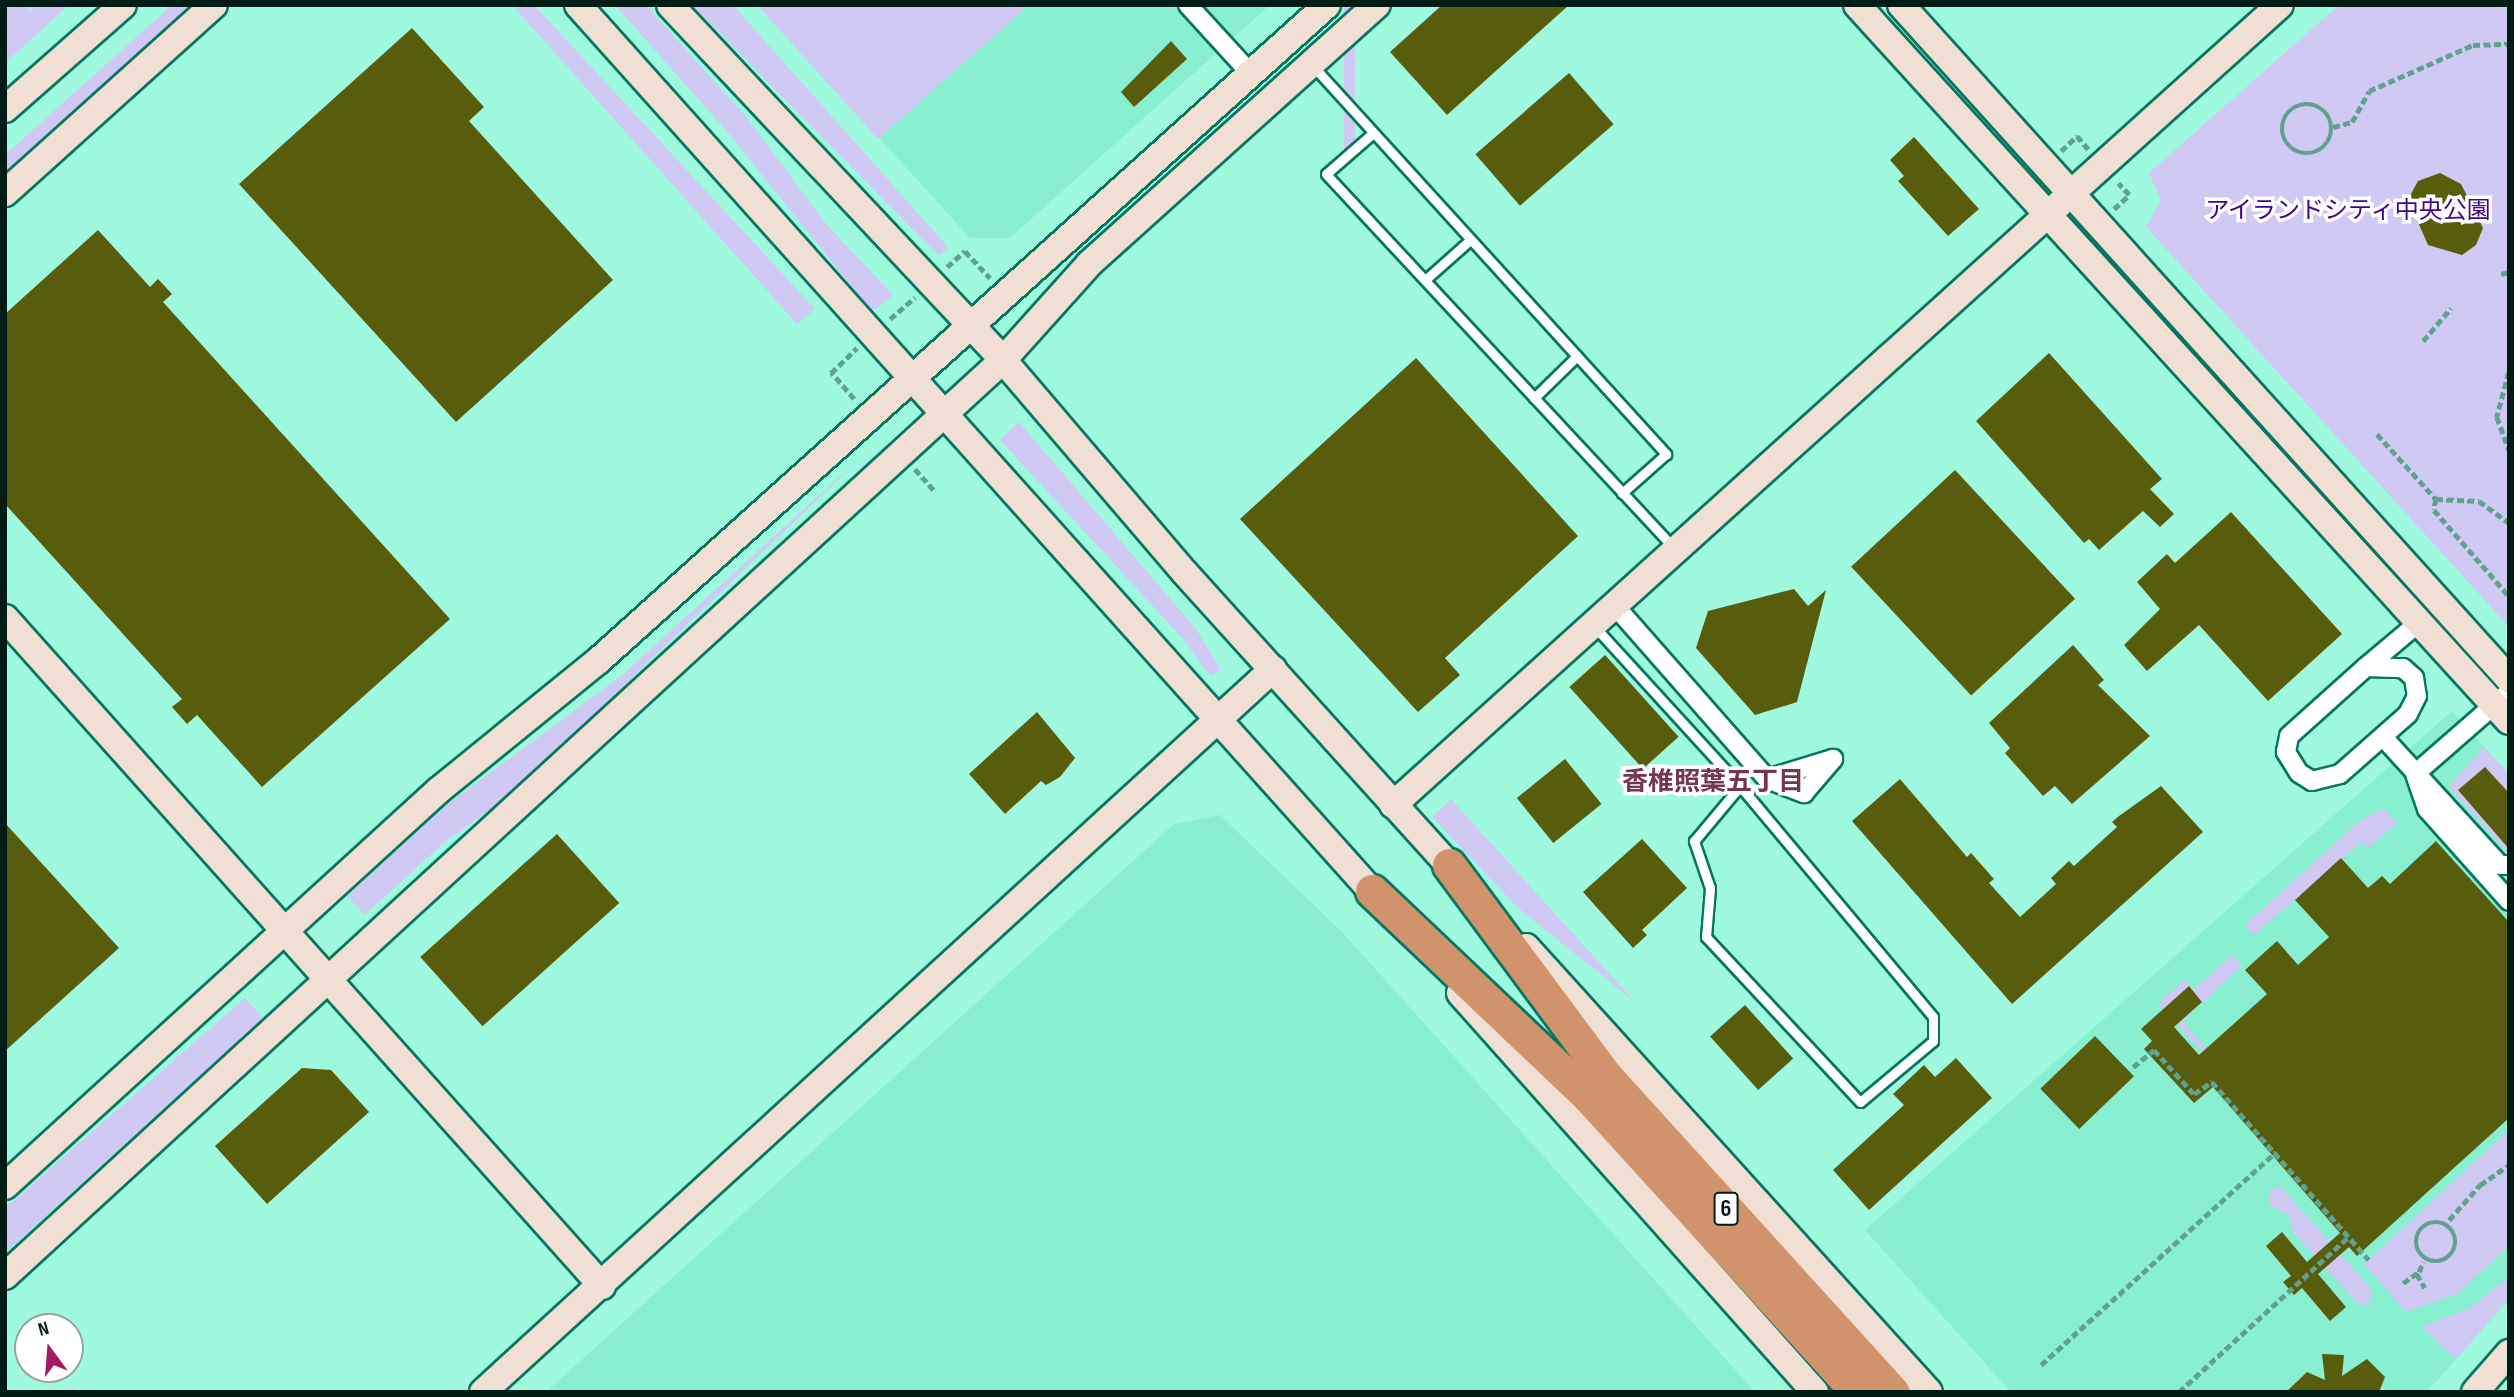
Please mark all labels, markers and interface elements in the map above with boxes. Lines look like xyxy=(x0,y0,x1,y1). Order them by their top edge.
park label: アイランドシティ中央公園 xyxy=(2204,197,2492,225)
district label: 香椎照葉五丁目 xyxy=(1622,767,1804,799)
road number: 6 xyxy=(1712,1190,1740,1228)
north arrow xyxy=(14,1313,84,1383)
text: N xyxy=(36,1317,52,1342)

